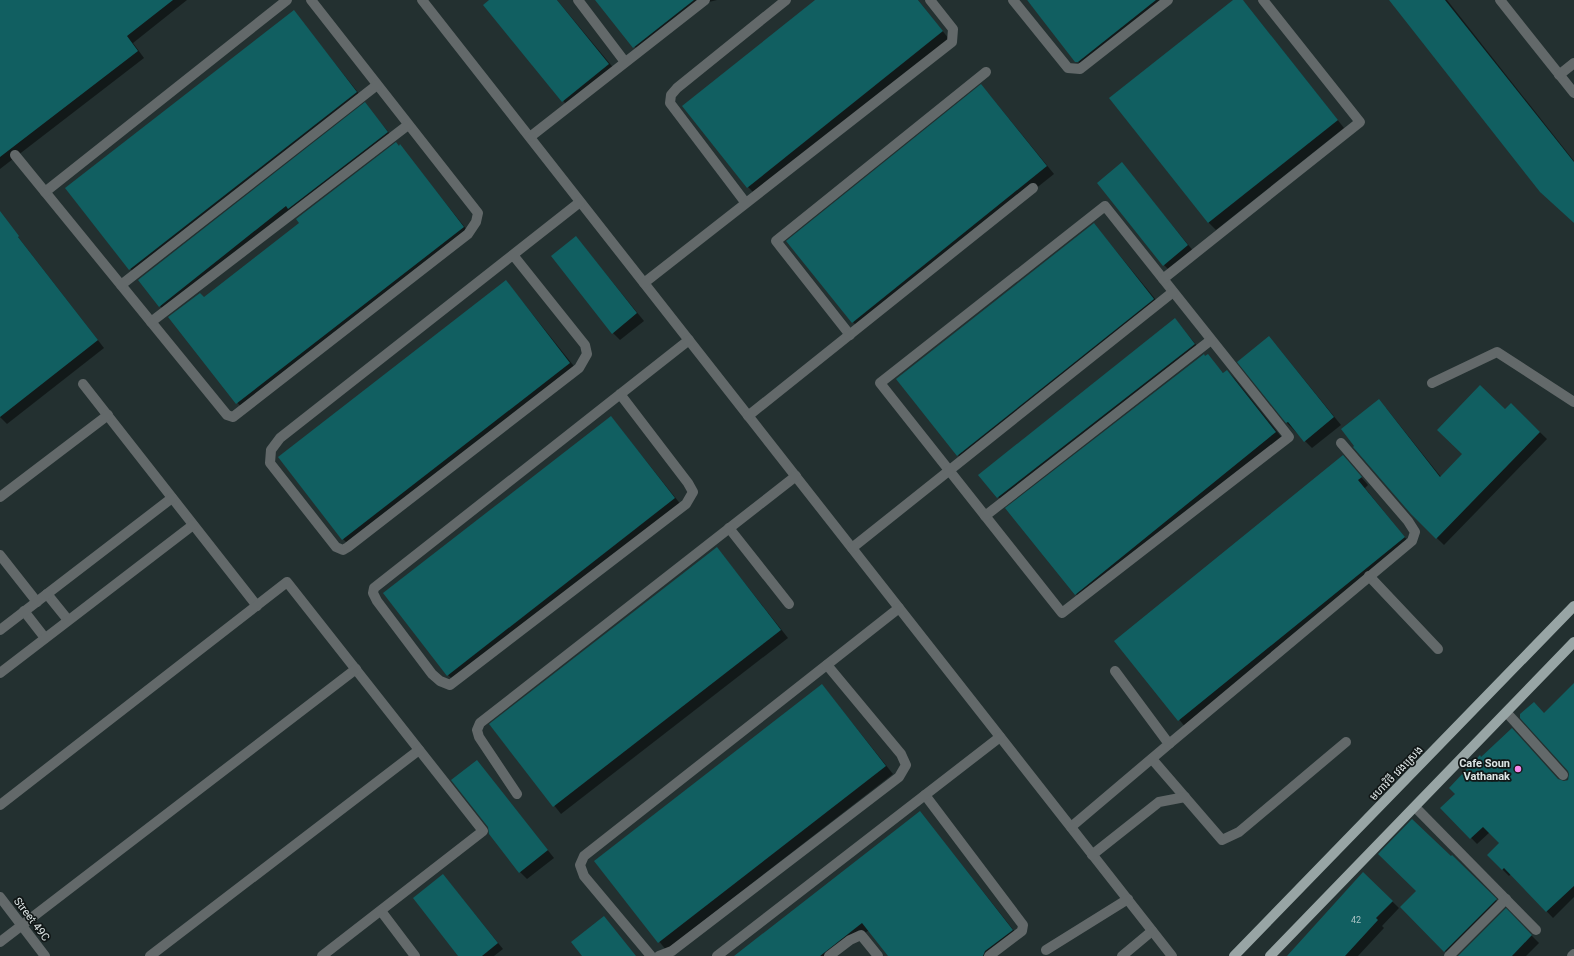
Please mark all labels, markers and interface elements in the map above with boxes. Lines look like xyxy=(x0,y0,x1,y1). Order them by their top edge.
street label: មហាវិថី វេងស្រេង xyxy=(1366,742,1426,803)
place label: Cafe Soun Vathanak xyxy=(1459,757,1510,783)
marker: Cafe Soun Vathanak xyxy=(1513,764,1523,774)
street label: Street 49C xyxy=(11,895,52,944)
house number: 42 xyxy=(1351,915,1361,925)

